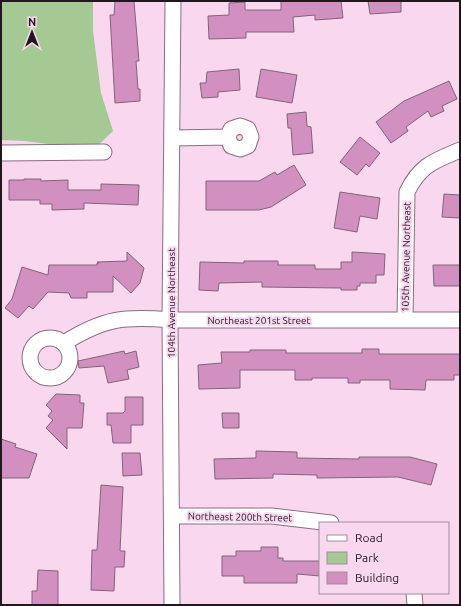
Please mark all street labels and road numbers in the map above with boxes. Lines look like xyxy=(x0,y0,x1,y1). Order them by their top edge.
street label: 105th Avenue Northeast xyxy=(400,202,412,312)
street label: 104th Avenue Northeast xyxy=(166,248,177,358)
street label: Northeast 201st Street xyxy=(207,315,311,326)
street label: Northeast 200th Street xyxy=(188,511,292,523)

